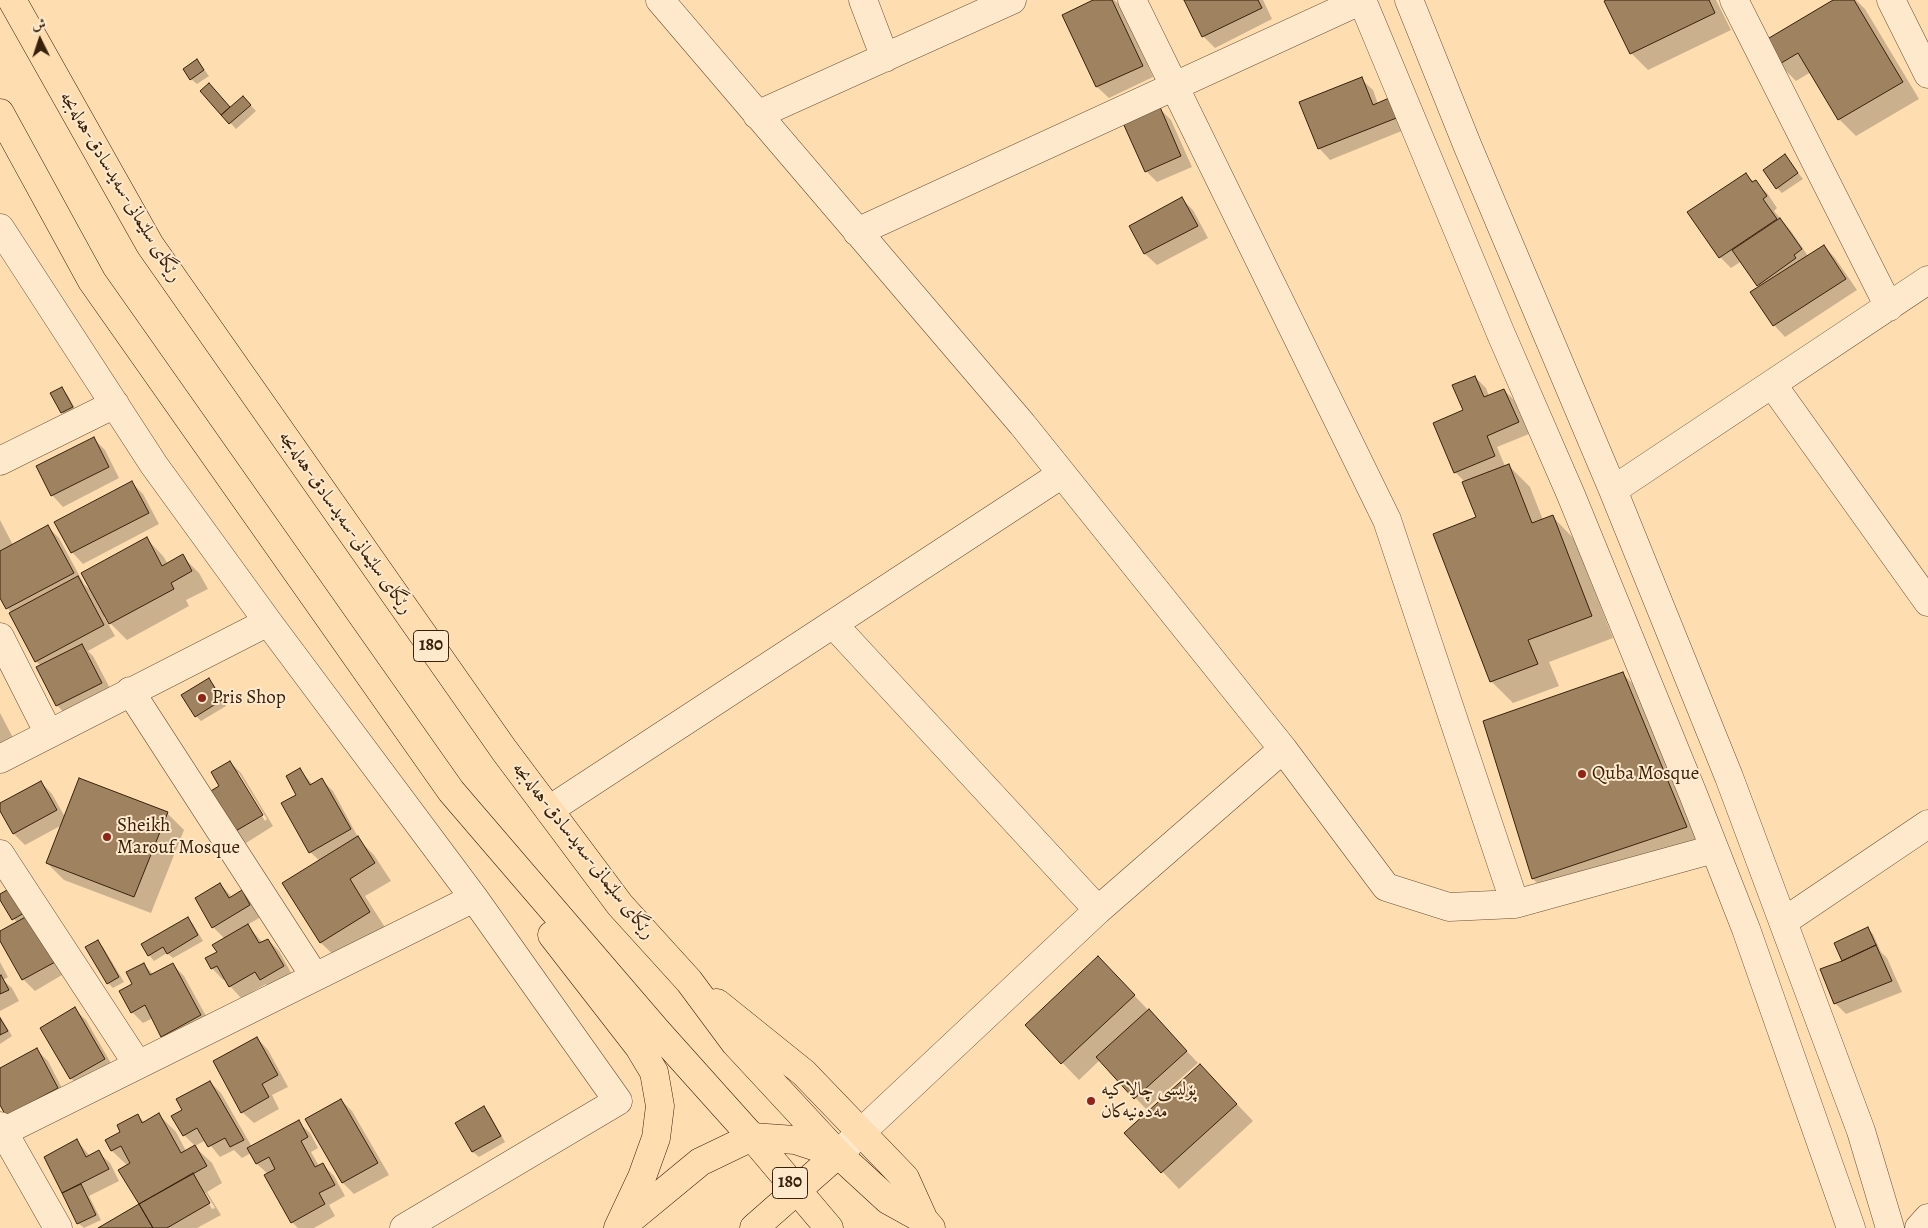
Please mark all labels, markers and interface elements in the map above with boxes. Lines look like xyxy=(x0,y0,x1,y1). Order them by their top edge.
north arrow xyxy=(15,15,65,65)
text: ش xyxy=(31,15,47,34)
street label: رێگای سلێمانی-سەیدسادق-هەلەبجە xyxy=(54,87,186,287)
street label: رێگای سلێمانی-سەیدسادق-هەلەبجە xyxy=(273,427,417,619)
road number: 180 xyxy=(414,630,448,661)
place label: Pris Shop xyxy=(212,687,286,709)
marker: Pris Shop xyxy=(196,692,208,704)
street label: رێگای سلێمانی-سەیدسادق-هەلەبجە xyxy=(507,758,659,944)
place label: Quba Mosque xyxy=(1592,763,1699,785)
marker: Quba Mosque xyxy=(1576,768,1588,780)
place label: Sheikh Marouf Mosque xyxy=(117,815,240,859)
marker: Sheikh Marouf Mosque xyxy=(101,831,113,843)
place label: پۆلیسی چالاکیە مەدەنیەکان xyxy=(1101,1079,1196,1123)
marker: پۆلیسی چالاکیە مەدەنیەکان xyxy=(1085,1095,1097,1107)
road number: 180 xyxy=(772,1168,808,1198)

